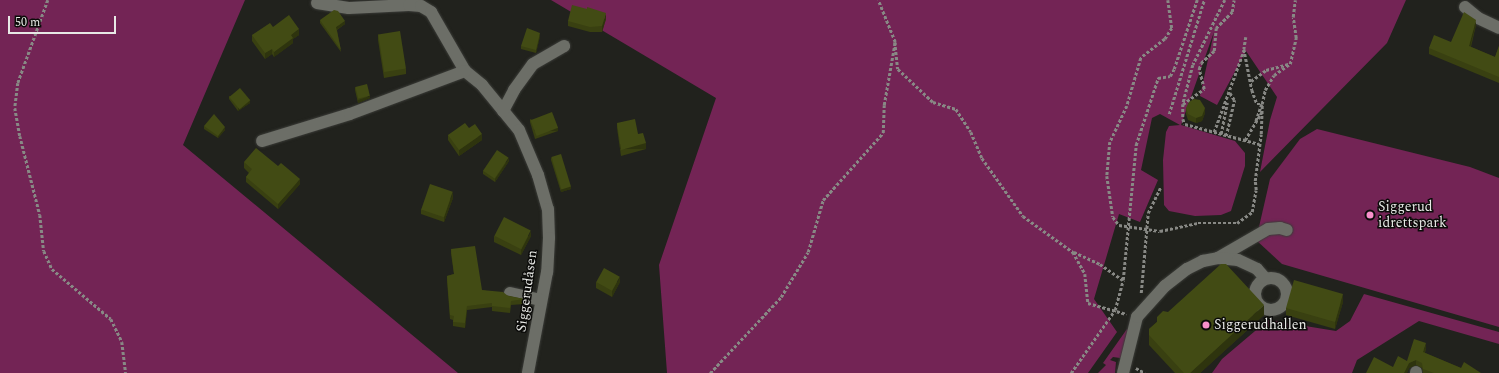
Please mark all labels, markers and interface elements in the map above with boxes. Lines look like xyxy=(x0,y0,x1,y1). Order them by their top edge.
scale bar xyxy=(10,8,118,34)
text: 50 m xyxy=(15,13,40,32)
place label: Siggerud idrettspark xyxy=(1378,199,1447,232)
marker: Siggerud idrettspark xyxy=(1365,210,1375,220)
street label: Siggerudåsen xyxy=(513,249,541,333)
place label: Siggerudhallen xyxy=(1214,317,1307,333)
marker: Siggerudhallen xyxy=(1201,320,1211,330)

